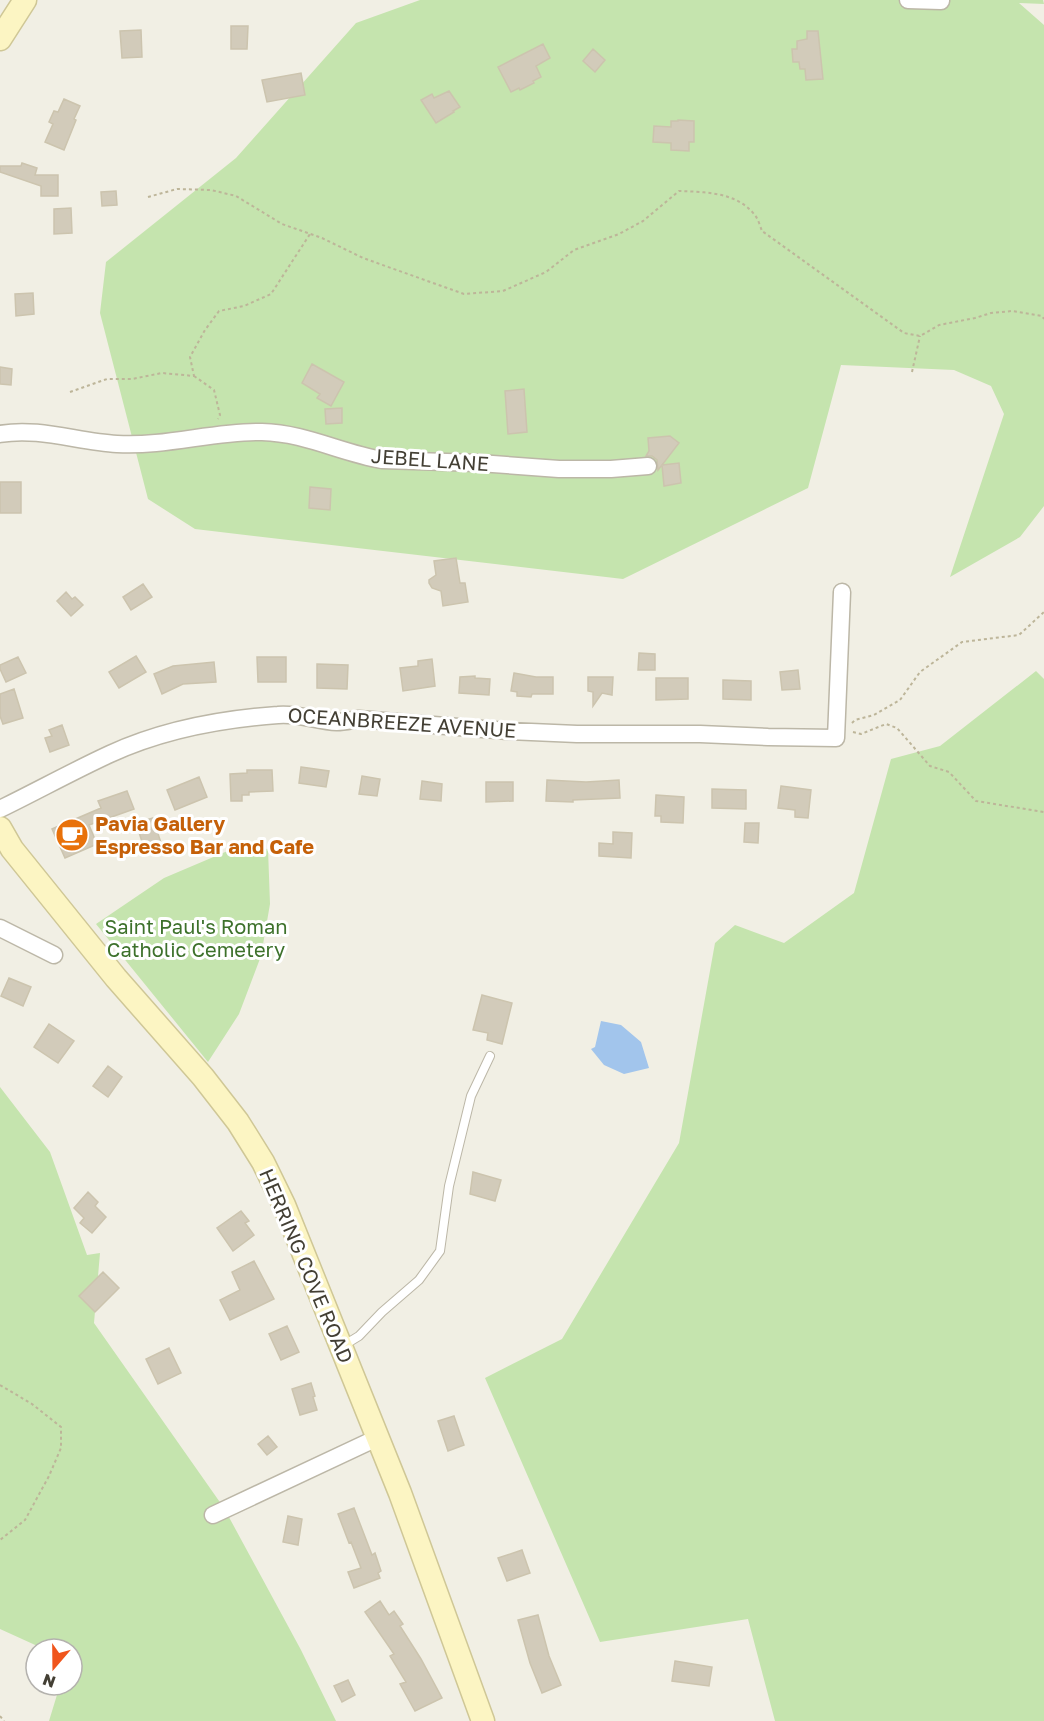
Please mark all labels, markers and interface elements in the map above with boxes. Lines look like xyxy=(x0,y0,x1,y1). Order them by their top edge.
street label: JEBEL LANE xyxy=(370,443,490,475)
street label: OCEANBREEZE AVENUE xyxy=(287,702,517,742)
place label: Pavia Gallery Espresso Bar and Cafe xyxy=(95,811,314,858)
cafe icon: Pavia Gallery Espresso Bar and Cafe xyxy=(54,817,90,853)
park label: Saint Paul's Roman Catholic Cemetery xyxy=(104,914,288,961)
street label: HERRING COVE ROAD xyxy=(255,1165,359,1367)
north arrow xyxy=(24,1637,84,1697)
text: N xyxy=(40,1670,58,1693)

